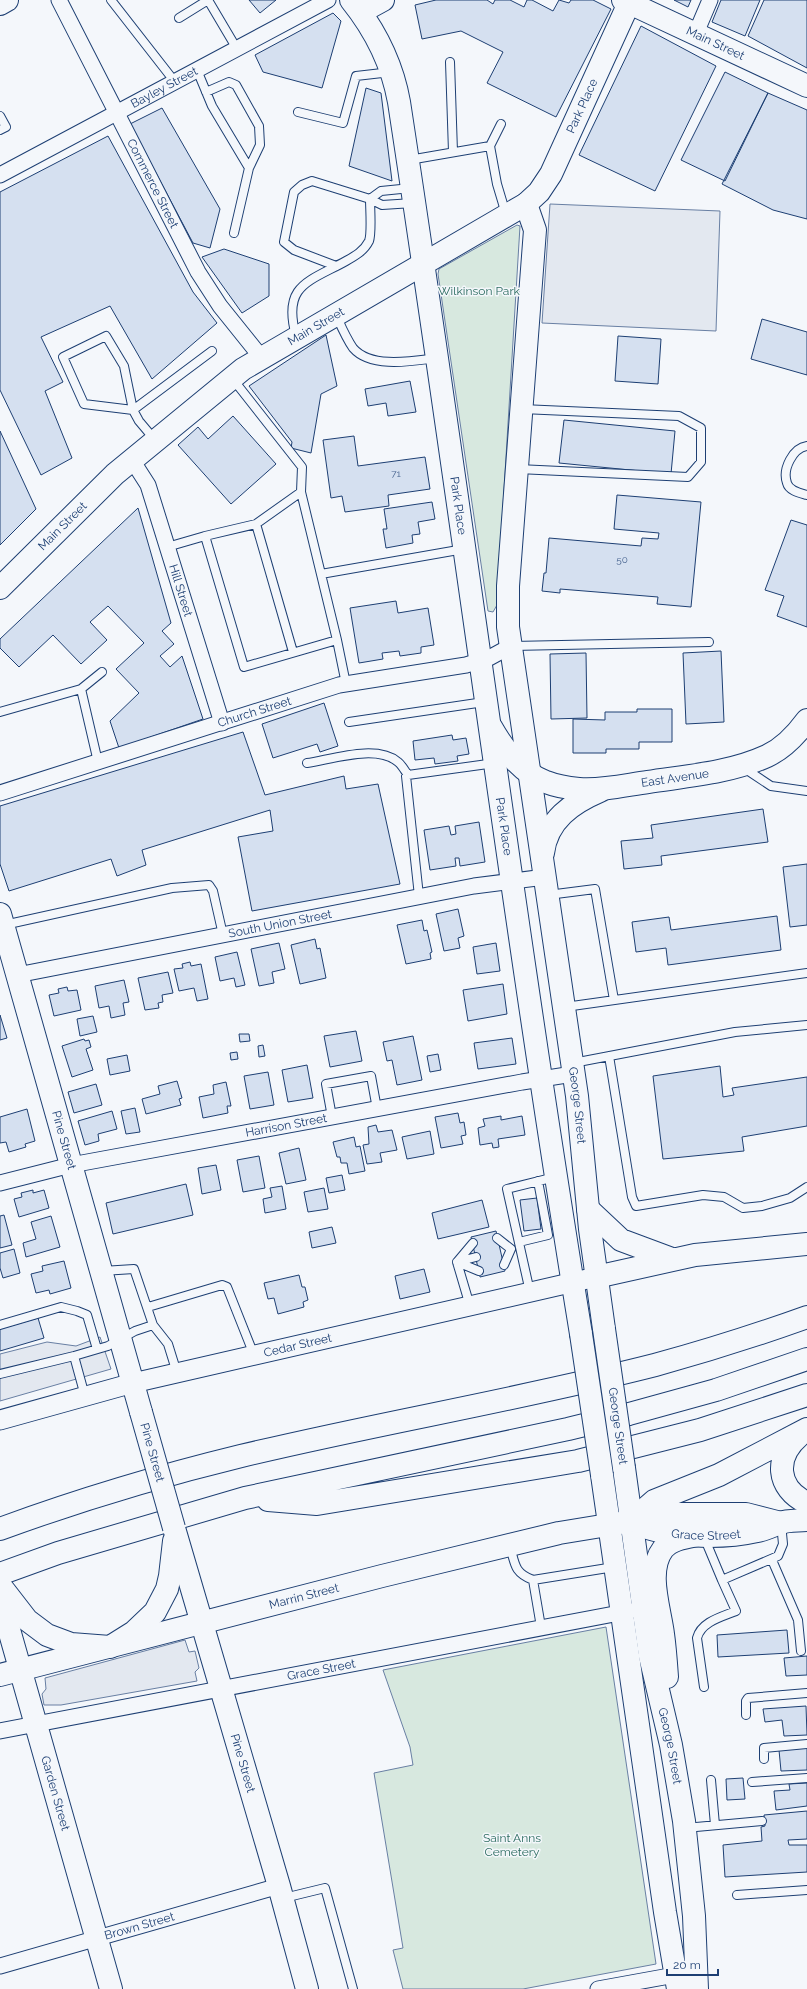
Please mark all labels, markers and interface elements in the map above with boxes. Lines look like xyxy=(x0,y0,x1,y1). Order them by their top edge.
street label: Main Street xyxy=(684,24,747,63)
street label: Bayley Street xyxy=(128,64,200,111)
street label: Park Place xyxy=(563,77,600,136)
street label: Commerce Street xyxy=(124,136,181,230)
park label: Wilkinson Park xyxy=(438,284,521,298)
street label: Main Street xyxy=(285,305,347,348)
house number: 71 xyxy=(391,468,402,479)
street label: Park Place xyxy=(447,476,469,536)
street label: Main Street xyxy=(35,499,90,553)
house number: 50 xyxy=(616,554,628,565)
street label: Hill Street xyxy=(166,562,195,618)
street label: Church Street xyxy=(216,694,293,730)
street label: East Avenue xyxy=(640,766,710,790)
street label: Park Place xyxy=(493,797,515,856)
street label: South Union Street xyxy=(227,907,333,941)
street label: George Street xyxy=(566,1066,589,1145)
street label: Pine Street xyxy=(49,1109,79,1171)
street label: Harrison Street xyxy=(244,1111,328,1140)
street label: Cedar Street xyxy=(262,1331,333,1360)
street label: George Street xyxy=(605,1387,630,1465)
street label: Pine Street xyxy=(137,1421,168,1483)
street label: Grace Street xyxy=(670,1526,741,1543)
street label: Marrin Street xyxy=(268,1580,340,1612)
street label: Grace Street xyxy=(286,1656,357,1683)
street label: George Street xyxy=(655,1706,685,1785)
street label: Pine Street xyxy=(228,1732,258,1794)
street label: Garden Street xyxy=(38,1754,73,1832)
park label: Saint Anns Cemetery xyxy=(483,1831,541,1859)
street label: Brown Street xyxy=(103,1909,176,1943)
scale bar xyxy=(667,1951,718,1977)
text: 20 m xyxy=(673,1958,701,1972)

